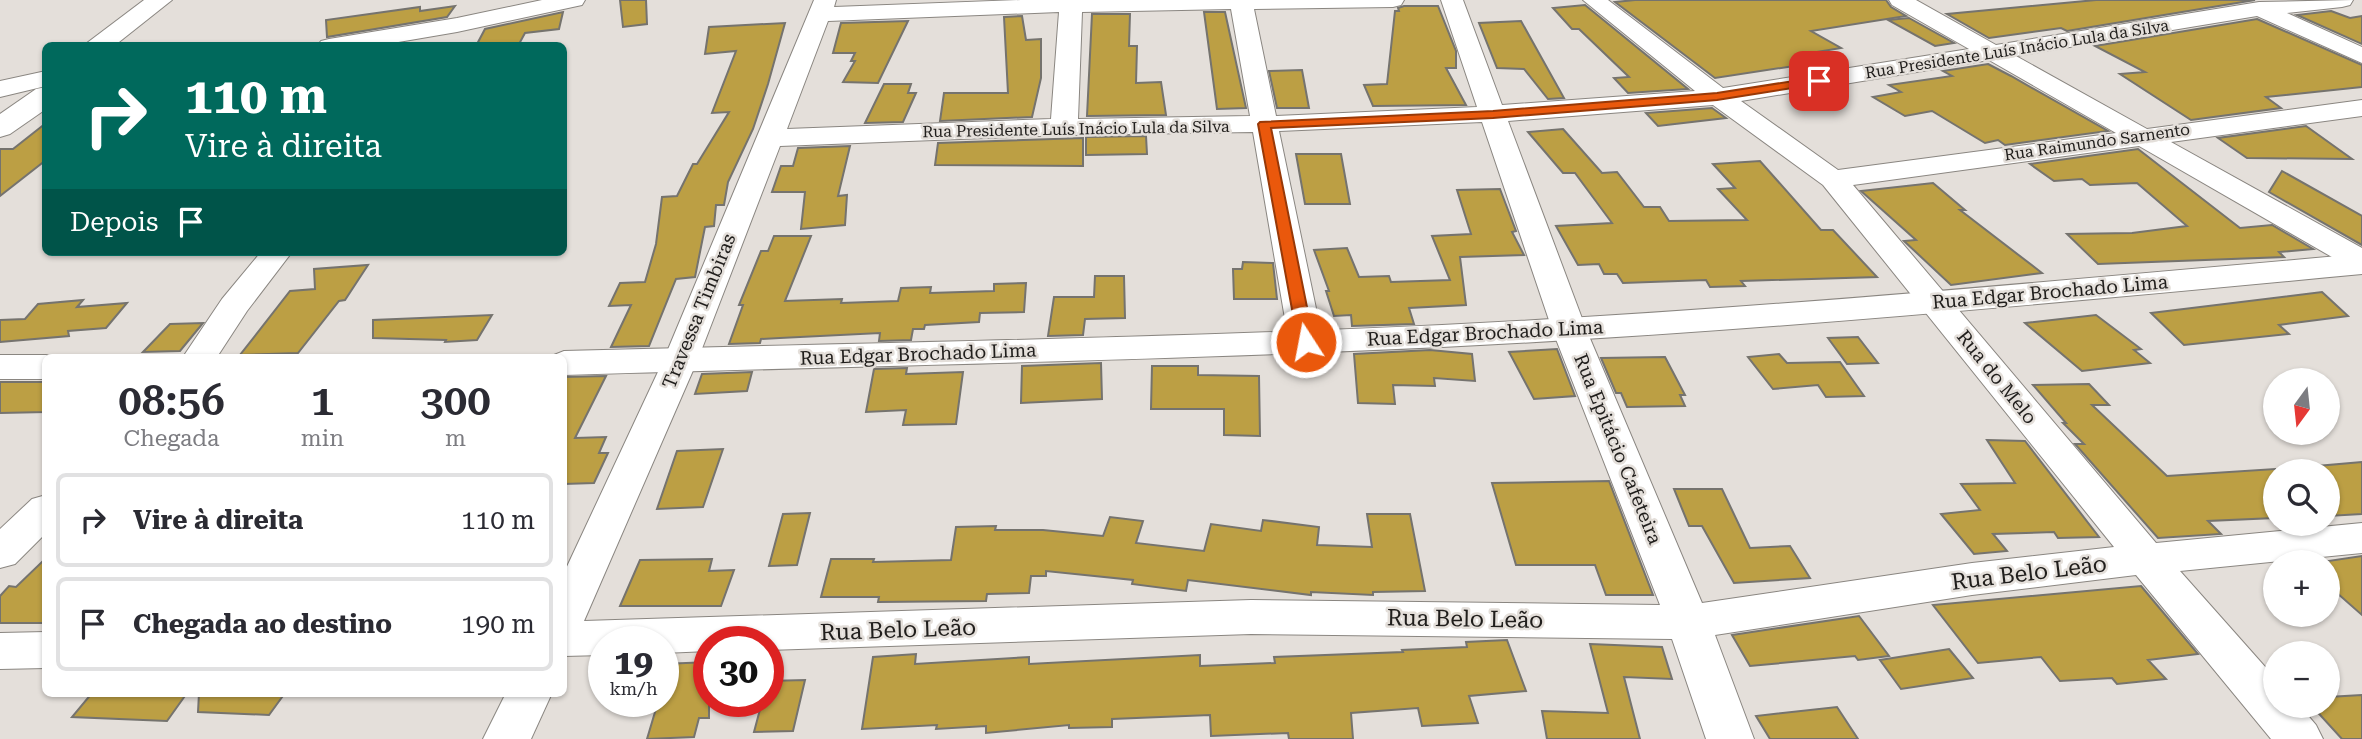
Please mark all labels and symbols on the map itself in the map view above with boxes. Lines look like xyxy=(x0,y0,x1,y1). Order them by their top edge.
street label: Rua Presidente Luís Inácio Lula da Silva xyxy=(1864,16,2171,82)
pin xyxy=(1789,51,1849,111)
street label: Rua Presidente Luís Inácio Lula da Silva xyxy=(922,117,1230,141)
street label: Rua Raimundo Sarnento xyxy=(2003,120,2191,164)
street label: Travessa Timbiras xyxy=(657,230,741,392)
street label: Rua Edgar Brochado Lima xyxy=(1931,270,2170,314)
position arrow xyxy=(1269,305,1343,379)
street label: Rua Edgar Brochado Lima xyxy=(1366,315,1605,351)
street label: Rua do Melo xyxy=(1952,325,2042,429)
street label: Rua Edgar Brochado Lima xyxy=(799,338,1037,370)
street label: Rua Epitácio Cafeteira xyxy=(1569,350,1667,548)
north arrow xyxy=(2263,368,2340,444)
street label: Rua Belo Leão xyxy=(1950,550,2108,596)
street label: Rua Belo Leão xyxy=(1387,604,1543,634)
street label: Rua Belo Leão xyxy=(819,614,977,646)
speed limit sign: 30 xyxy=(693,626,784,717)

